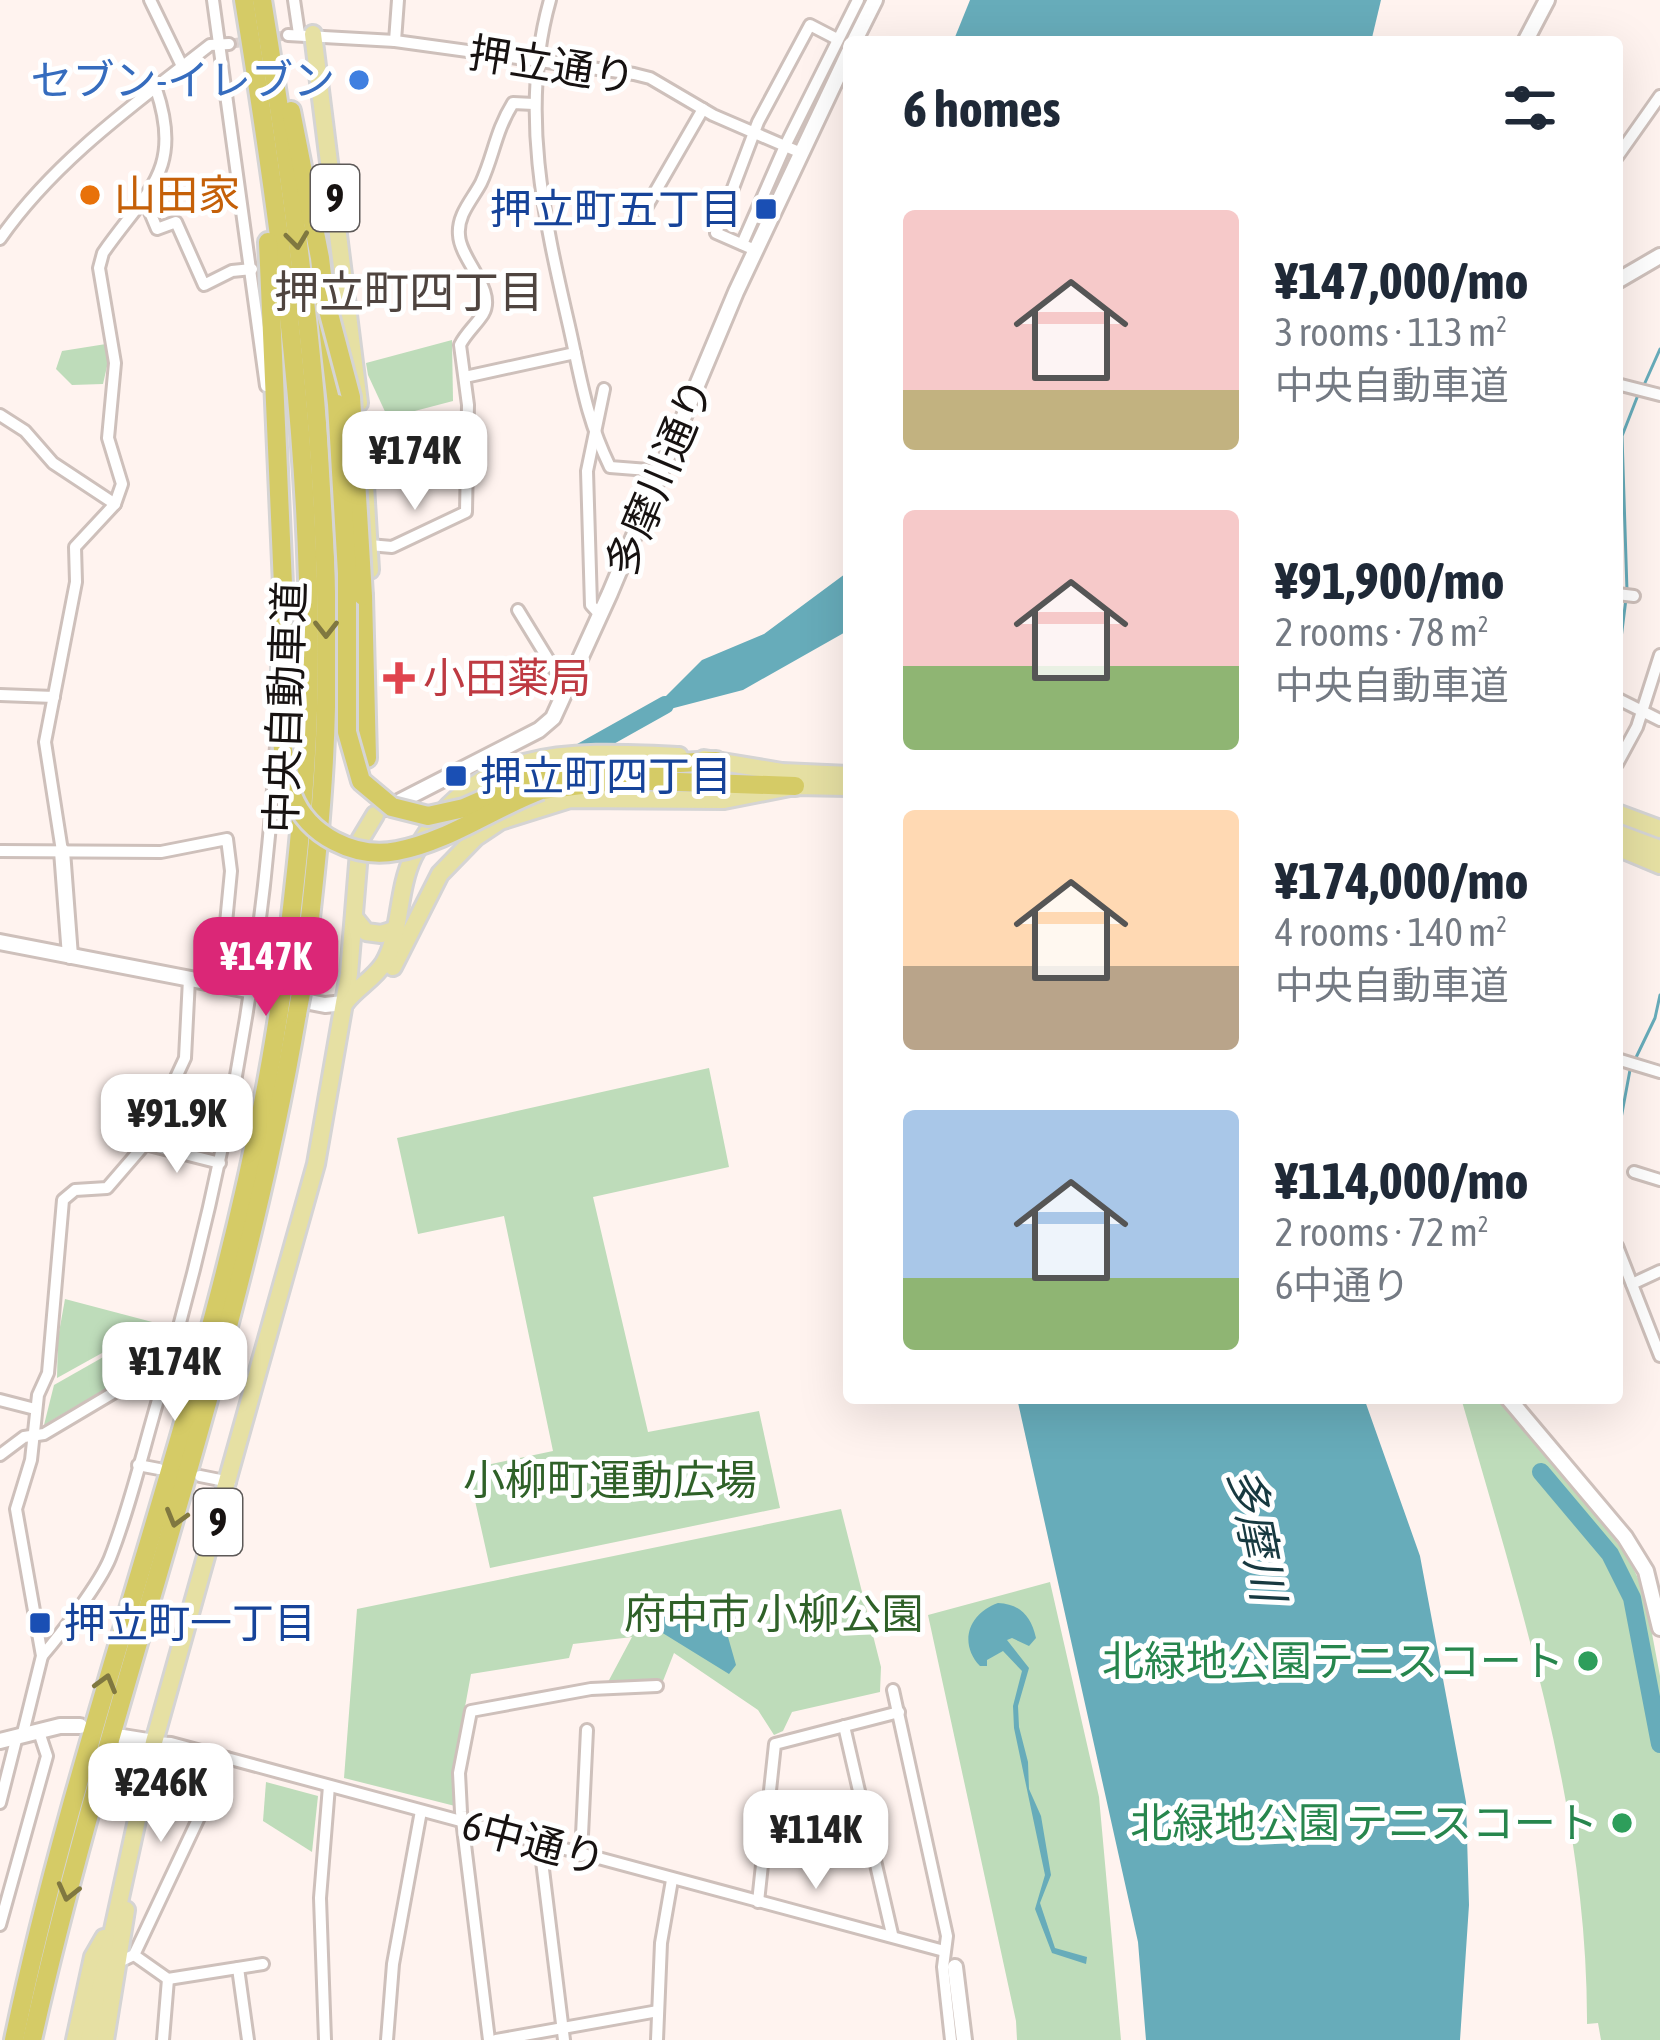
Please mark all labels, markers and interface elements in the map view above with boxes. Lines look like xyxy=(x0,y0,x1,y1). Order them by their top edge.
street label: 押立通り xyxy=(465,28,639,102)
place label: セブン-イレブン xyxy=(30,56,335,104)
marker: セブン-イレブン xyxy=(346,67,372,93)
icon: filters xyxy=(1497,75,1563,141)
text: 6 homes xyxy=(903,79,1061,138)
road number: 9 xyxy=(311,165,359,231)
place label: 山田家 xyxy=(114,171,240,219)
marker: 山田家 xyxy=(77,182,103,208)
place label: 押立町五丁目 xyxy=(490,185,742,233)
marker: 押立町五丁目 xyxy=(753,196,779,222)
one-way arrow xyxy=(283,231,309,250)
text: ¥147,000/mo xyxy=(1275,251,1529,310)
icon: home xyxy=(999,258,1143,402)
district label: 押立町四丁目 xyxy=(274,266,544,318)
text: 3 rooms · 113 m² xyxy=(1275,310,1507,354)
text: 中央自動車道 xyxy=(1275,363,1509,407)
street label: 多摩川通り xyxy=(596,371,722,583)
pin: ¥174K xyxy=(331,411,499,513)
text: ¥174K xyxy=(369,428,461,472)
text: ¥91,900/mo xyxy=(1275,551,1505,610)
icon: home xyxy=(999,558,1143,702)
street label: 中央自動車道 xyxy=(257,580,313,834)
text: 2 rooms · 78 m² xyxy=(1275,610,1489,654)
one-way arrow xyxy=(313,621,339,639)
place label: 小田薬局 xyxy=(423,654,591,702)
text: 中央自動車道 xyxy=(1275,663,1509,707)
marker: 小田薬局 xyxy=(386,665,412,691)
place label: 押立町四丁目 xyxy=(480,752,732,800)
marker: 押立町四丁目 xyxy=(443,763,469,789)
text: ¥174,000/mo xyxy=(1275,851,1529,910)
icon: home xyxy=(999,858,1143,1002)
text: 4 rooms · 140 m² xyxy=(1275,910,1507,954)
pin: ¥147K xyxy=(182,917,350,1019)
text: ¥147K xyxy=(220,934,312,978)
text: 中央自動車道 xyxy=(1275,963,1509,1007)
pin: ¥91.9K xyxy=(79,1074,275,1176)
text: ¥91.9K xyxy=(128,1091,226,1135)
text: ¥114,000/mo xyxy=(1275,1151,1529,1210)
icon: home xyxy=(999,1158,1143,1302)
text: 2 rooms · 72 m² xyxy=(1275,1210,1489,1254)
text: 6中通り xyxy=(1275,1263,1410,1307)
pin: ¥174K xyxy=(91,1322,259,1424)
text: ¥174K xyxy=(129,1339,221,1383)
park label: 小柳町運動広場 xyxy=(463,1456,757,1504)
water label: 多摩川 xyxy=(1219,1463,1296,1609)
road number: 9 xyxy=(194,1489,242,1555)
one-way arrow xyxy=(165,1507,190,1528)
park label: 府中市 小柳公園 xyxy=(624,1590,924,1638)
place label: 押立町一丁目 xyxy=(64,1599,316,1647)
marker: 押立町一丁目 xyxy=(27,1610,53,1636)
place label: 北緑地公園テニスコート xyxy=(1102,1637,1564,1685)
marker: 北緑地公園テニスコート xyxy=(1575,1648,1601,1674)
one-way arrow xyxy=(92,1673,117,1694)
pin: ¥246K xyxy=(77,1743,245,1845)
text: ¥246K xyxy=(115,1760,207,1804)
pin: ¥114K xyxy=(732,1790,900,1892)
place label: 北緑地公園 テニスコート xyxy=(1130,1799,1598,1847)
street label: 6中通り xyxy=(457,1800,611,1884)
text: ¥114K xyxy=(770,1807,862,1851)
marker: 北緑地公園 テニスコート xyxy=(1609,1810,1635,1836)
one-way arrow xyxy=(57,1882,82,1902)

